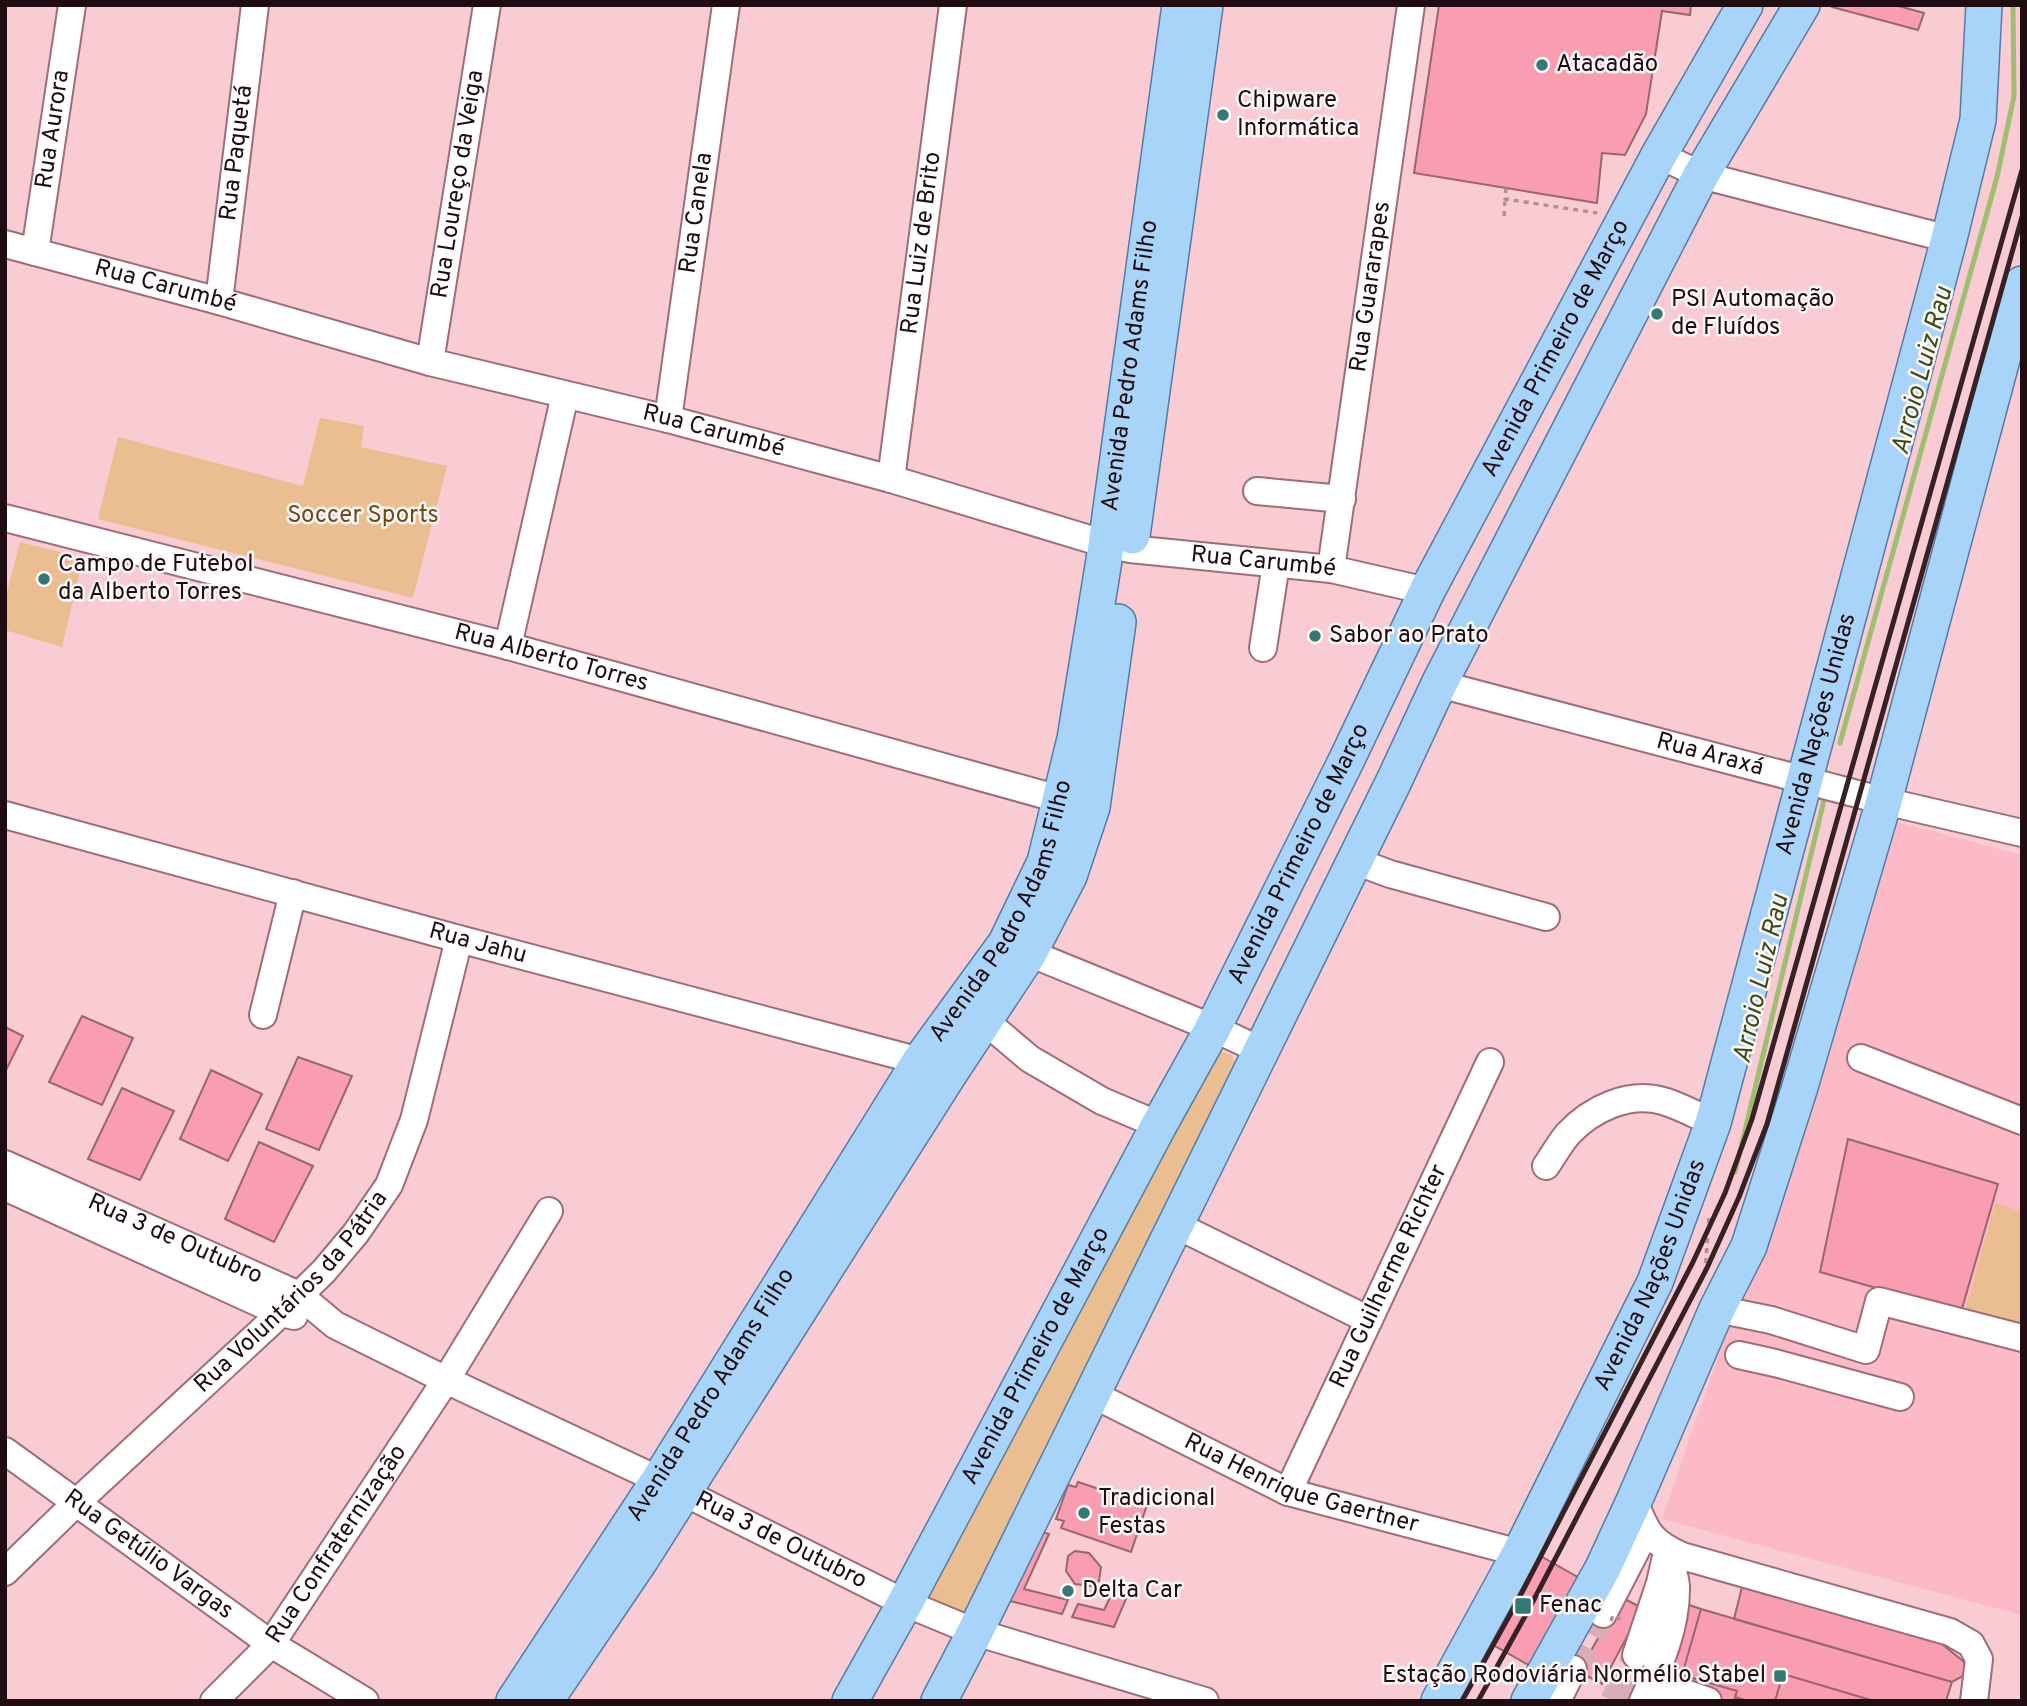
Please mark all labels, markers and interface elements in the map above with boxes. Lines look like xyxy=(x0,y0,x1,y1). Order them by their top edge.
place label: Atacadão xyxy=(1556,50,1658,80)
marker: Atacadão xyxy=(1534,57,1550,73)
street label: Rua Aurora xyxy=(30,68,77,191)
street label: Rua Loureço da Veiga xyxy=(425,68,491,301)
street label: Rua Paquetá xyxy=(214,84,260,223)
place label: Chipware Informática xyxy=(1237,86,1359,144)
marker: Chipware Informática xyxy=(1215,107,1231,123)
street label: Rua Luiz de Brito xyxy=(895,150,949,336)
street label: Rua Canela xyxy=(674,151,720,275)
street label: Rua Guararapes xyxy=(1344,199,1398,374)
street label: Avenida Primeiro de Março xyxy=(1475,214,1637,483)
street label: Avenida Pedro Adams Filho xyxy=(1096,218,1165,513)
street label: Rua Carumbé xyxy=(91,253,240,320)
water label: Arroio Luiz Rau xyxy=(1885,283,1961,459)
place label: PSI Automação de Fluídos xyxy=(1671,285,1835,343)
marker: PSI Automação de Fluídos xyxy=(1649,306,1665,322)
street label: Rua Carumbé xyxy=(639,398,788,465)
park label: Soccer Sports xyxy=(287,501,439,531)
street label: Rua Carumbé xyxy=(1189,540,1338,584)
place label: Campo de Futebol da Alberto Torres xyxy=(58,550,254,608)
marker: Campo de Futebol da Alberto Torres xyxy=(36,571,52,587)
street label: Avenida Nações Unidas xyxy=(1770,610,1863,859)
street label: Rua Alberto Torres xyxy=(451,618,652,699)
place label: Sabor ao Prato xyxy=(1329,621,1489,651)
marker: Sabor ao Prato xyxy=(1307,628,1323,644)
street label: Avenida Primeiro de Março xyxy=(1222,719,1377,990)
street label: Rua Araxá xyxy=(1653,727,1767,784)
street label: Avenida Pedro Adams Filho xyxy=(923,777,1079,1049)
water label: Arroio Luiz Rau xyxy=(1727,890,1798,1067)
street label: Rua Jahu xyxy=(425,916,530,971)
street label: Avenida Nações Unidas xyxy=(1588,1155,1713,1396)
street label: Rua Guilherme Richter xyxy=(1324,1160,1455,1393)
street label: Rua Voluntários da Pátria xyxy=(189,1186,395,1400)
street label: Rua 3 de Outubro xyxy=(83,1188,267,1292)
street label: Avenida Primeiro de Março xyxy=(955,1222,1117,1490)
street label: Avenida Pedro Adams Filho xyxy=(621,1263,802,1528)
street label: Rua Henrique Gaertner xyxy=(1179,1427,1422,1541)
street label: Rua Confraternização xyxy=(260,1439,414,1650)
street label: Rua Getúlio Vargas xyxy=(58,1483,239,1627)
place label: Tradicional Festas xyxy=(1098,1484,1215,1542)
street label: Rua 3 de Outubro xyxy=(690,1485,872,1596)
marker: Tradicional Festas xyxy=(1076,1505,1092,1521)
place label: Delta Car xyxy=(1082,1576,1182,1606)
marker: Delta Car xyxy=(1060,1583,1076,1599)
place label: Fenac xyxy=(1539,1591,1602,1621)
marker: Fenac xyxy=(1513,1596,1533,1616)
place label: Estação Rodoviária Normélio Stabel xyxy=(1382,1661,1766,1691)
marker: Estação Rodoviária Normélio Stabel xyxy=(1772,1668,1788,1684)

